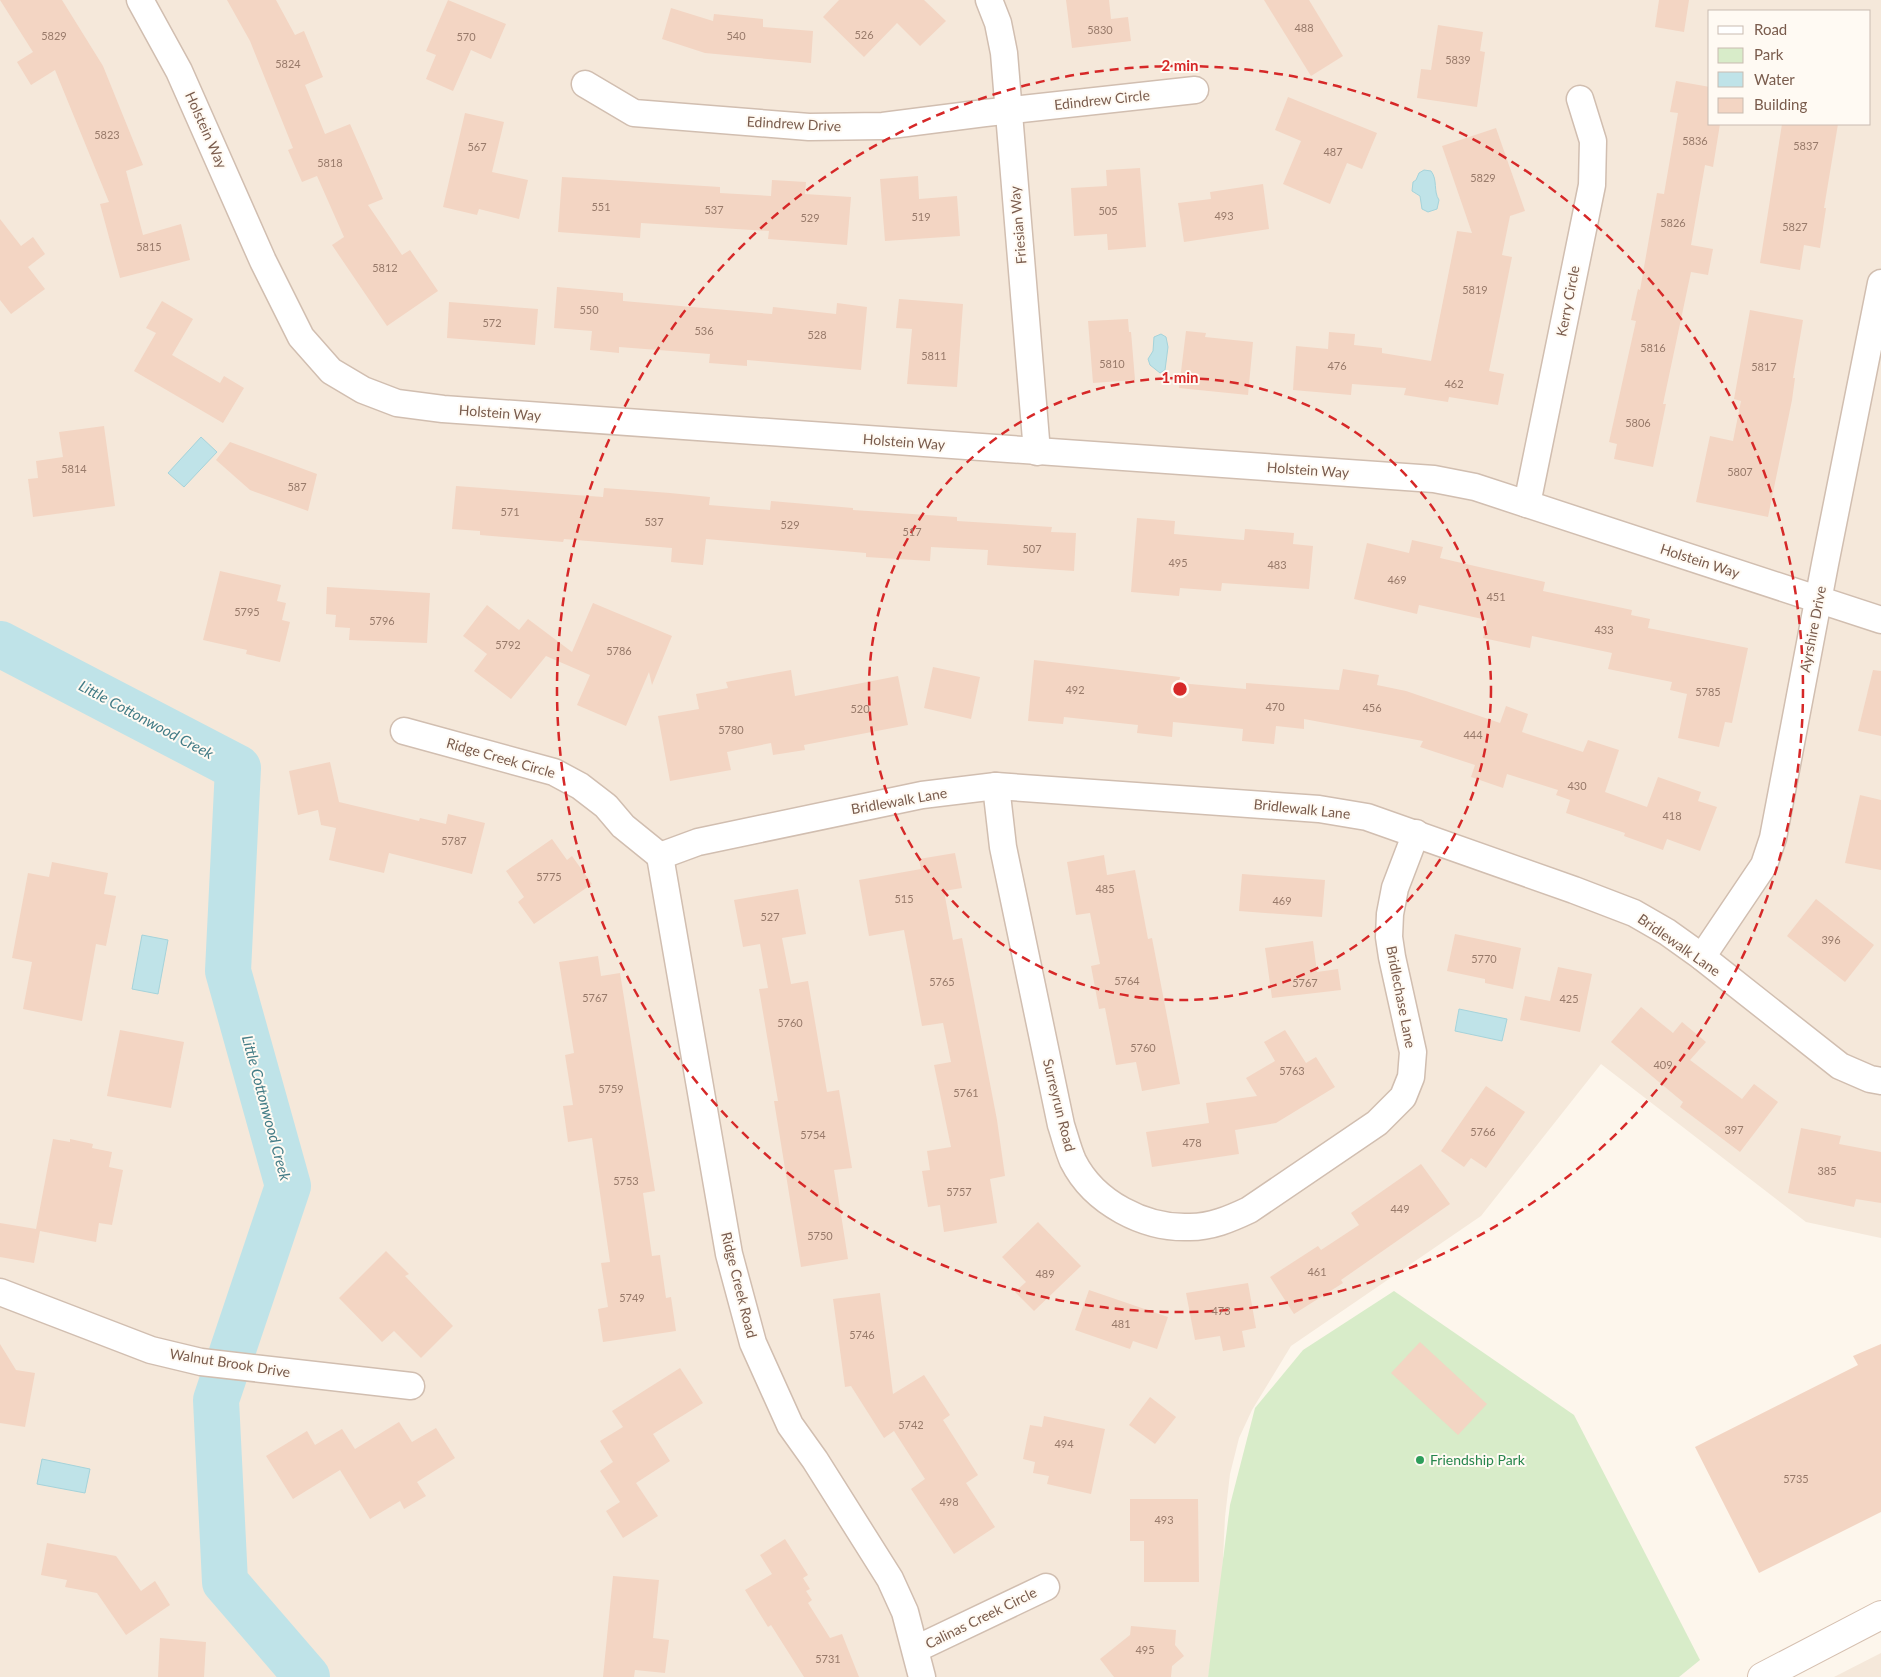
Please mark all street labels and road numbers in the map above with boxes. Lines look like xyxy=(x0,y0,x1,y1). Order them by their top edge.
street label: Edindrew Circle xyxy=(1053,86,1151,113)
street label: Holstein Way xyxy=(182,89,231,172)
street label: Edindrew Drive xyxy=(746,113,842,134)
street label: Friesian Way xyxy=(1006,184,1029,265)
street label: Kerry Circle xyxy=(1552,264,1583,338)
street label: Holstein Way xyxy=(458,401,543,424)
street label: Holstein Way xyxy=(862,430,947,453)
street label: Holstein Way xyxy=(1266,458,1351,481)
street label: Holstein Way xyxy=(1658,540,1743,582)
street label: Ayrshire Drive xyxy=(1796,584,1829,674)
street label: Ridge Creek Circle xyxy=(445,734,558,781)
street label: Bridlewalk Lane xyxy=(850,784,948,817)
street label: Bridlewalk Lane xyxy=(1253,795,1351,822)
street label: Bridlewalk Lane xyxy=(1635,910,1724,979)
street label: Bridlechase Lane xyxy=(1383,944,1420,1049)
street label: Surreyrun Road xyxy=(1040,1057,1079,1153)
street label: Ridge Creek Road xyxy=(718,1230,761,1340)
street label: Walnut Brook Drive xyxy=(169,1345,292,1380)
street label: Calinas Creek Circle xyxy=(922,1583,1039,1652)

